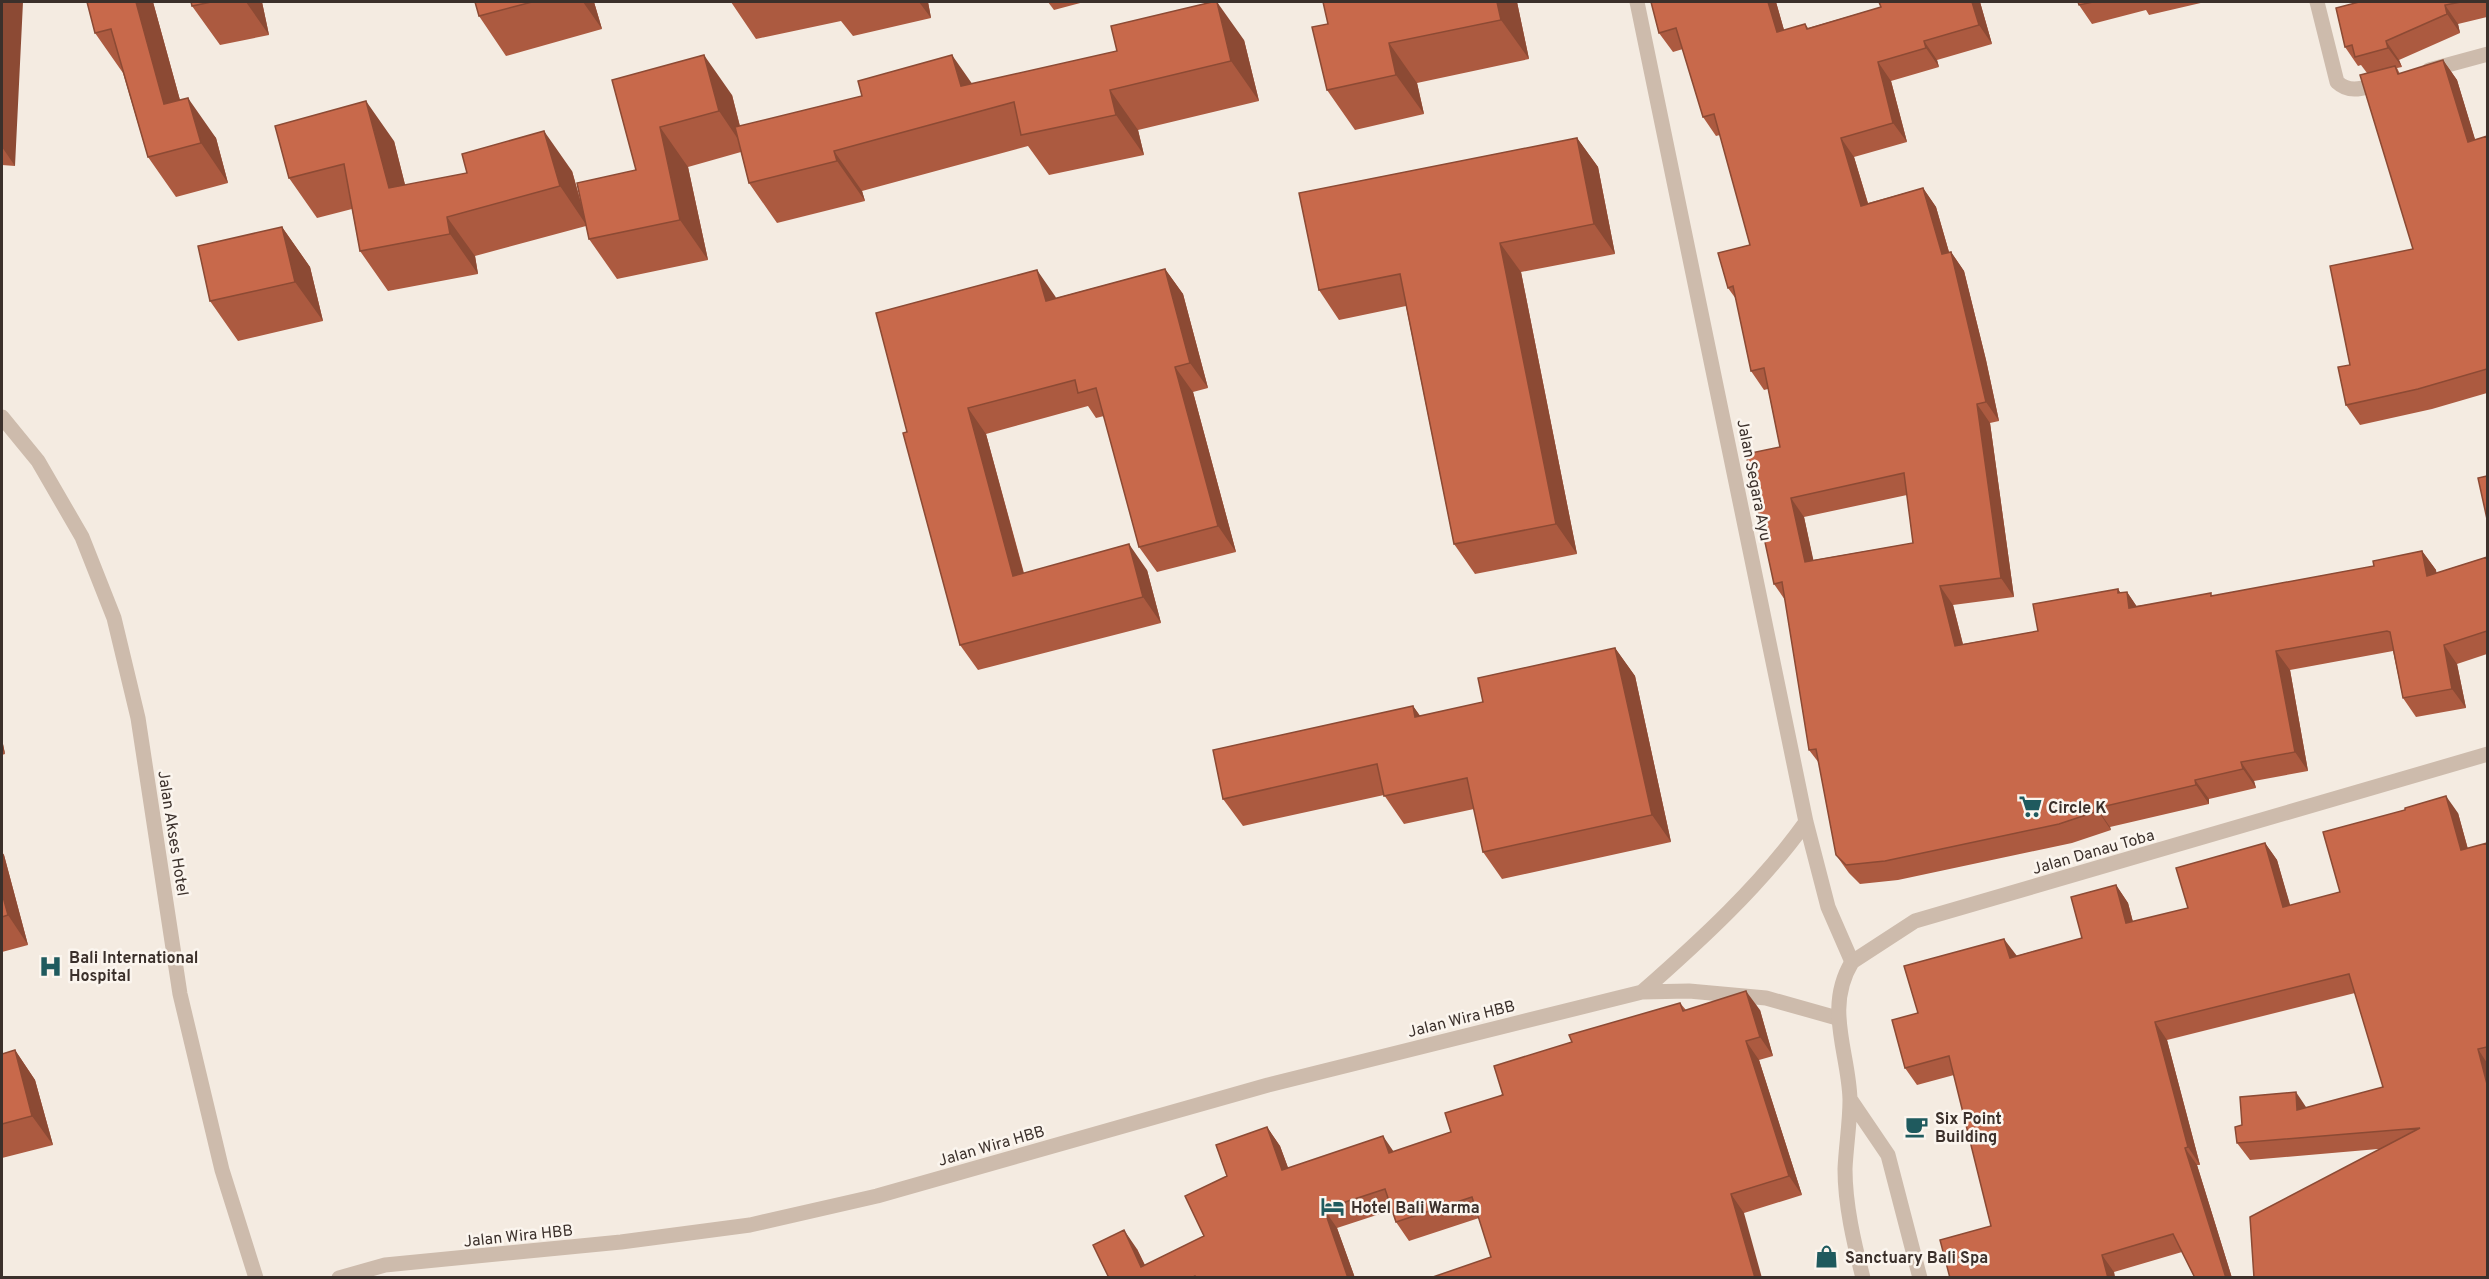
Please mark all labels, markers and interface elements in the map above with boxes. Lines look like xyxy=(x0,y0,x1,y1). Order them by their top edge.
street label: Jalan Segara Ayu xyxy=(1731,418,1775,543)
street label: Jalan Akses Hotel xyxy=(152,769,192,898)
supermarket icon: Circle K xyxy=(2017,794,2043,820)
place label: Circle K xyxy=(2048,799,2107,819)
street label: Jalan Danau Toba xyxy=(2030,826,2157,880)
place label: Bali International Hospital xyxy=(69,949,198,987)
hospital icon: Bali International Hospital xyxy=(38,953,64,979)
street label: Jalan Wira HBB xyxy=(1406,997,1517,1043)
place label: Six Point Building xyxy=(1935,1110,2002,1148)
cafe icon: Six Point Building xyxy=(1904,1114,1930,1140)
street label: Jalan Wira HBB xyxy=(936,1122,1047,1172)
hotel icon: Hotel Bali Warma xyxy=(1320,1194,1346,1220)
place label: Hotel Bali Warma xyxy=(1351,1199,1480,1219)
street label: Jalan Wira HBB xyxy=(462,1221,574,1253)
shop icon: Sanctuary Bali Spa xyxy=(1814,1244,1840,1270)
place label: Sanctuary Bali Spa xyxy=(1845,1249,1988,1269)

